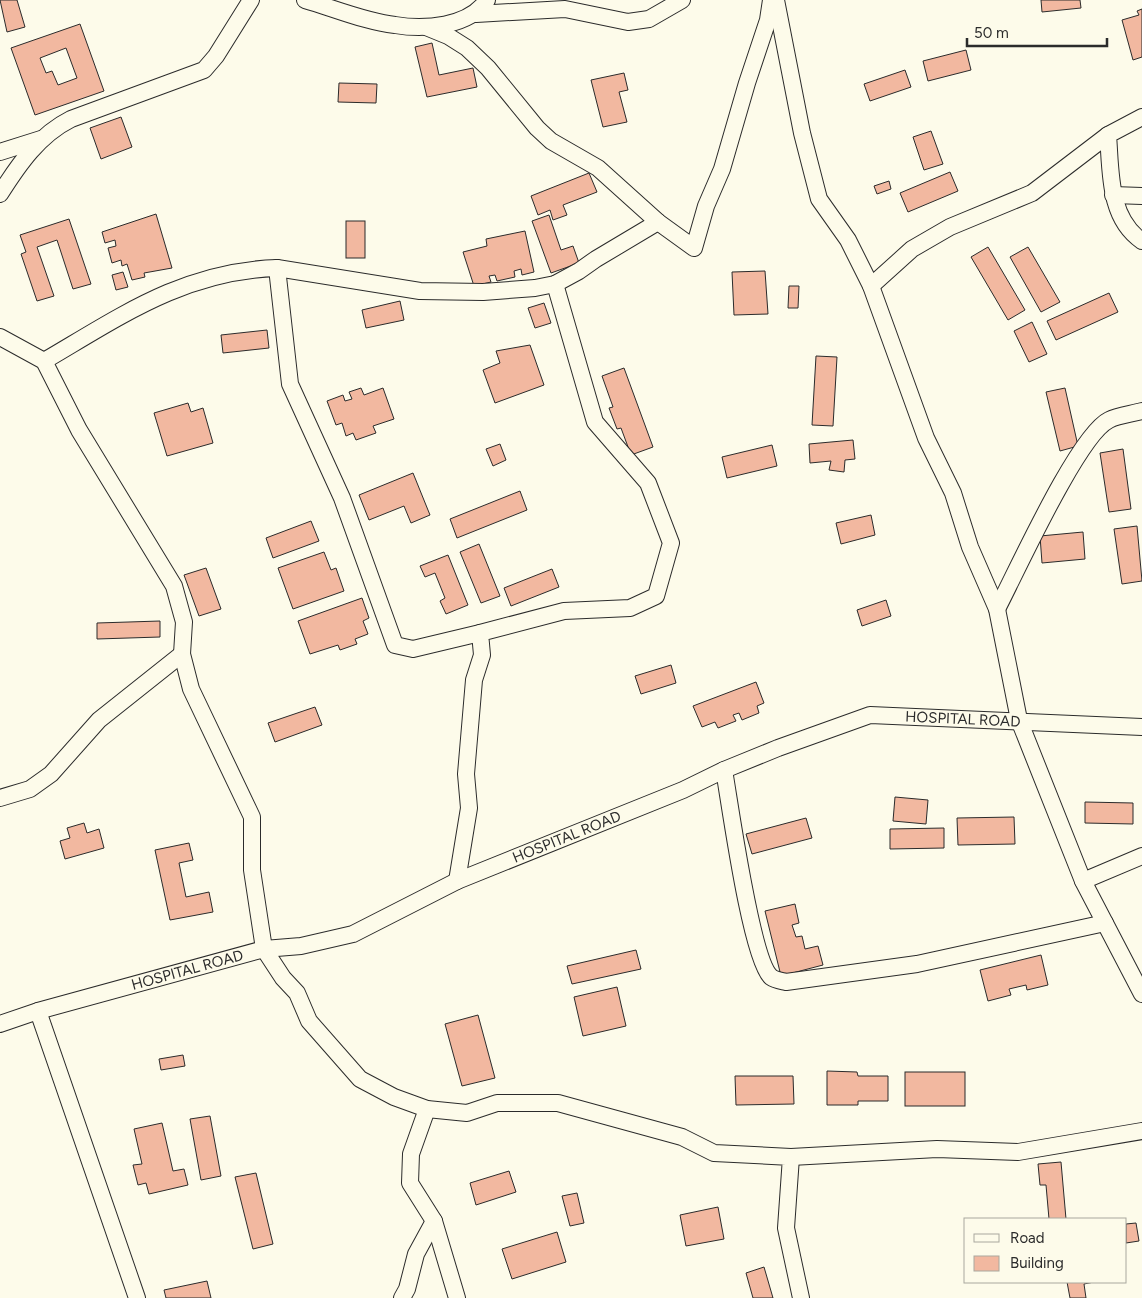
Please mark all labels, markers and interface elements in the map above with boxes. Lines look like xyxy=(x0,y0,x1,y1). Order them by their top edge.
scale bar xyxy=(967,15,1107,47)
text: 50 m xyxy=(974,24,1009,42)
street label: HOSPITAL ROAD xyxy=(905,708,1021,731)
street label: HOSPITAL ROAD xyxy=(510,807,624,867)
street label: HOSPITAL ROAD xyxy=(129,946,245,994)
legend xyxy=(964,1218,1127,1283)
text: Road xyxy=(1010,1229,1045,1247)
text: Building xyxy=(1010,1254,1064,1272)

